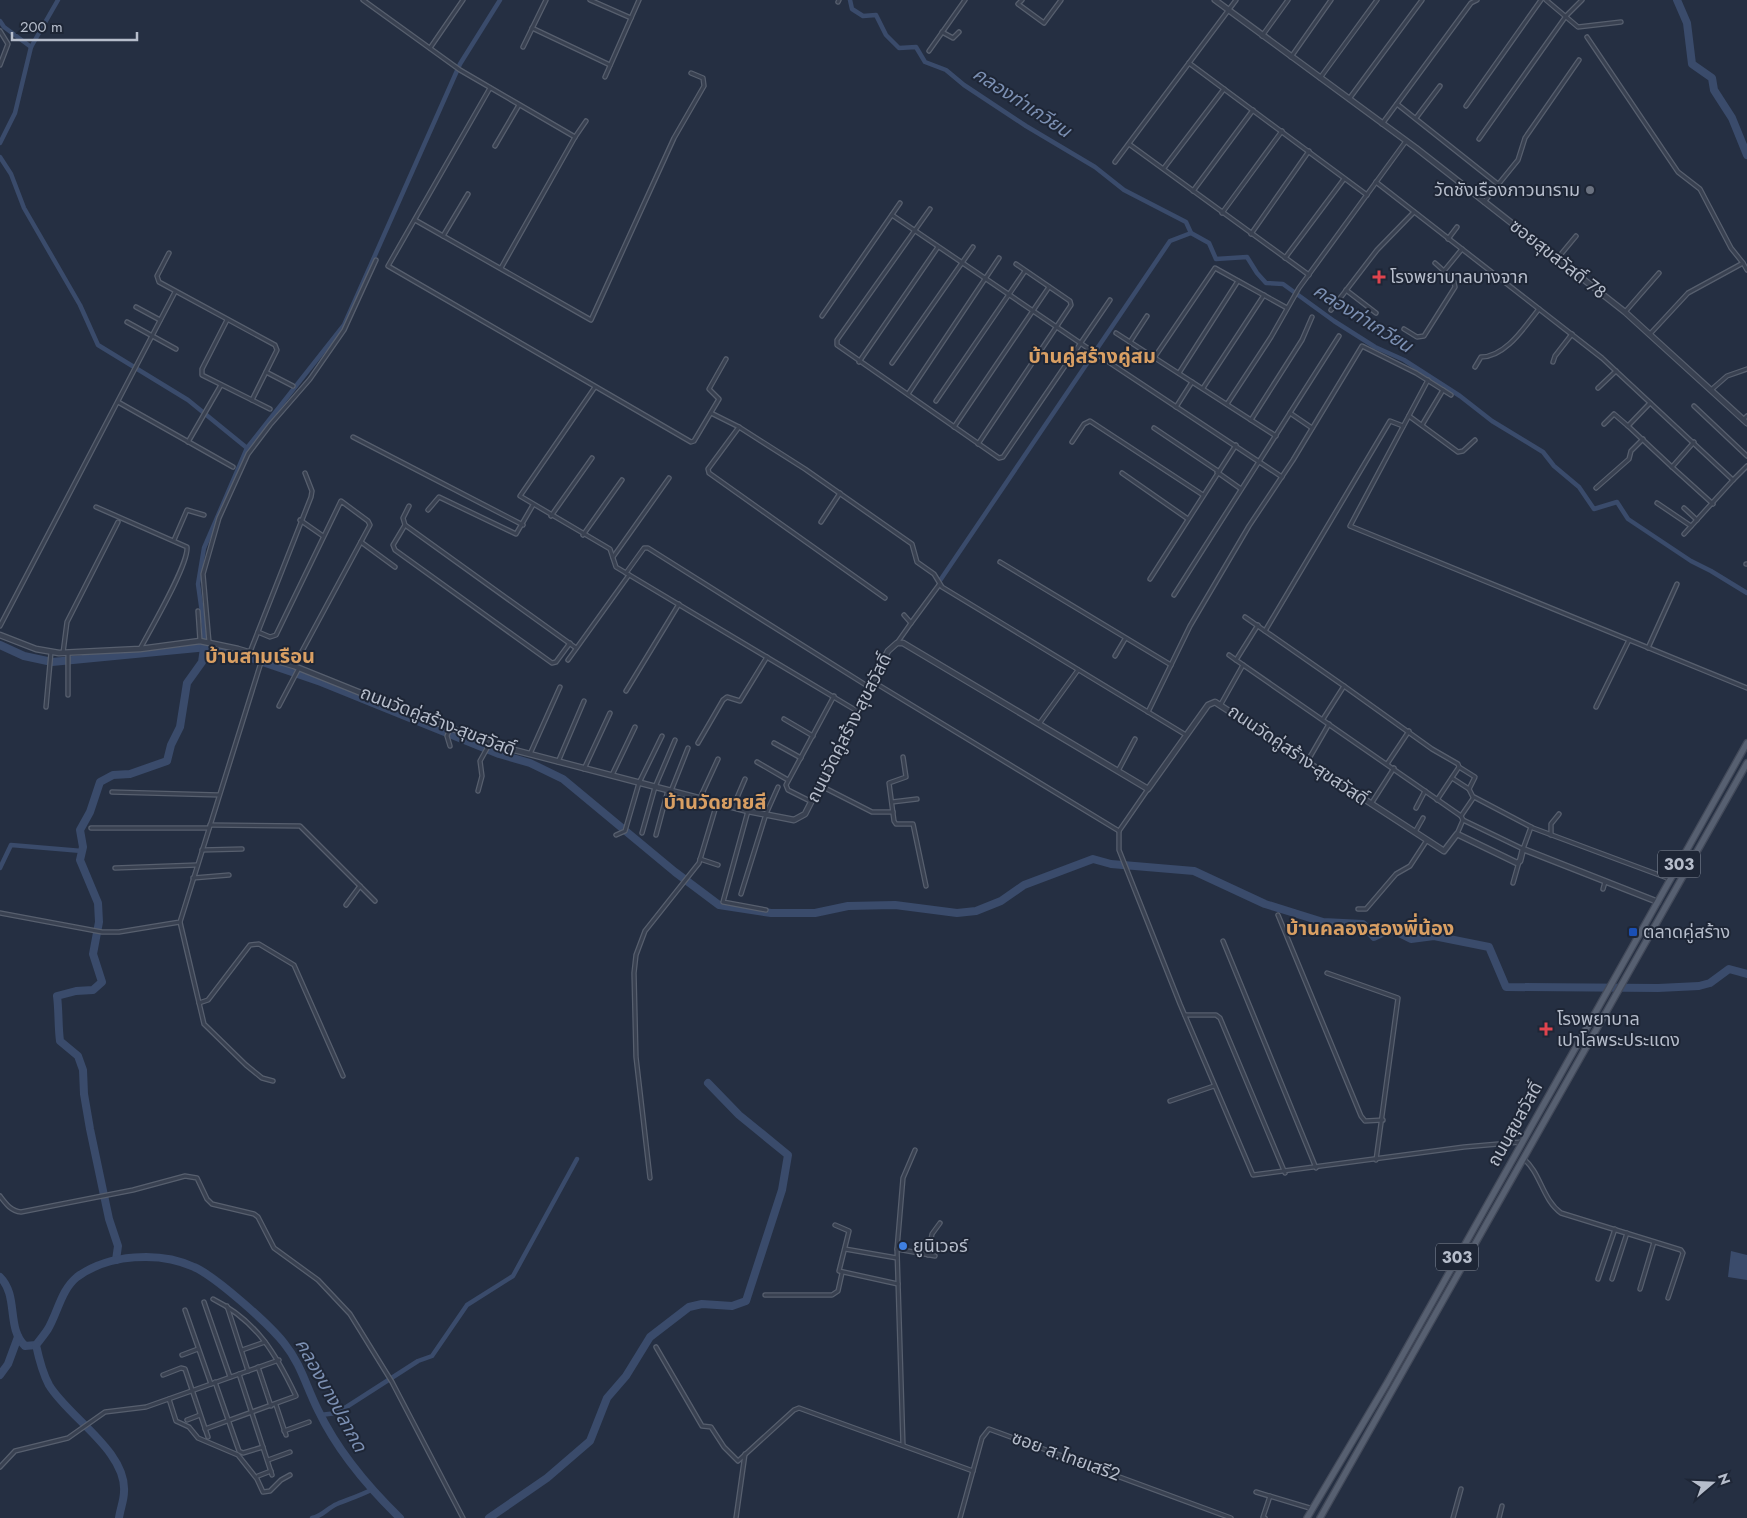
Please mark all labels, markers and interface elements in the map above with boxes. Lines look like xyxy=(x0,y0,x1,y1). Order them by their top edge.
scale bar xyxy=(12,10,138,42)
text: 200 m xyxy=(20,16,63,38)
water label: คลองท่าเกวียน xyxy=(968,60,1078,145)
place label: วัดชังเรืองภาวนาราม xyxy=(1434,177,1580,203)
marker: วัดชังเรืองภาวนาราม xyxy=(1584,184,1596,196)
street label: ซอยสุขสวัสดิ์ 78 xyxy=(1504,213,1612,305)
place label: โรงพยาบาลบางจาก xyxy=(1390,264,1528,290)
marker: โรงพยาบาลบางจาก xyxy=(1372,270,1386,284)
water label: คลองท่าเกวียน xyxy=(1308,277,1419,360)
district label: บ้านคู่สร้างคู่สม xyxy=(1028,342,1156,371)
district label: บ้านสามเรือน xyxy=(205,642,315,671)
street label: ถนนวัดคู่สร้าง-สุขสวัสดิ์ xyxy=(800,649,898,807)
street label: ถนนวัดคู่สร้าง-สุขสวัสดิ์ xyxy=(357,679,519,763)
street label: ถนนวัดคู่สร้าง-สุขสวัสดิ์ xyxy=(1223,698,1373,812)
district label: บ้านวัดยายสี xyxy=(664,788,766,817)
road number: 303 xyxy=(1658,851,1700,878)
district label: บ้านคลองสองพี่น้อง xyxy=(1286,913,1454,943)
place label: ตลาดคู่สร้าง xyxy=(1643,919,1730,945)
marker: ตลาดคู่สร้าง xyxy=(1627,926,1639,938)
place label: โรงพยาบาล เปาโลพระประแดง xyxy=(1557,1006,1680,1053)
marker: โรงพยาบาล เปาโลพระประแดง xyxy=(1539,1022,1553,1036)
street label: ถนนสุขสวัสดิ์ xyxy=(1481,1077,1549,1171)
place label: ยูนิเวอร์ xyxy=(913,1233,969,1259)
marker: ยูนิเวอร์ xyxy=(897,1240,909,1252)
road number: 303 xyxy=(1436,1244,1478,1270)
water label: คลองบางปลากด xyxy=(289,1333,374,1458)
street label: ซอย ส.ไทยเสรี2 xyxy=(1008,1424,1124,1488)
north arrow xyxy=(1687,1458,1737,1508)
text: N xyxy=(1713,1470,1736,1487)

